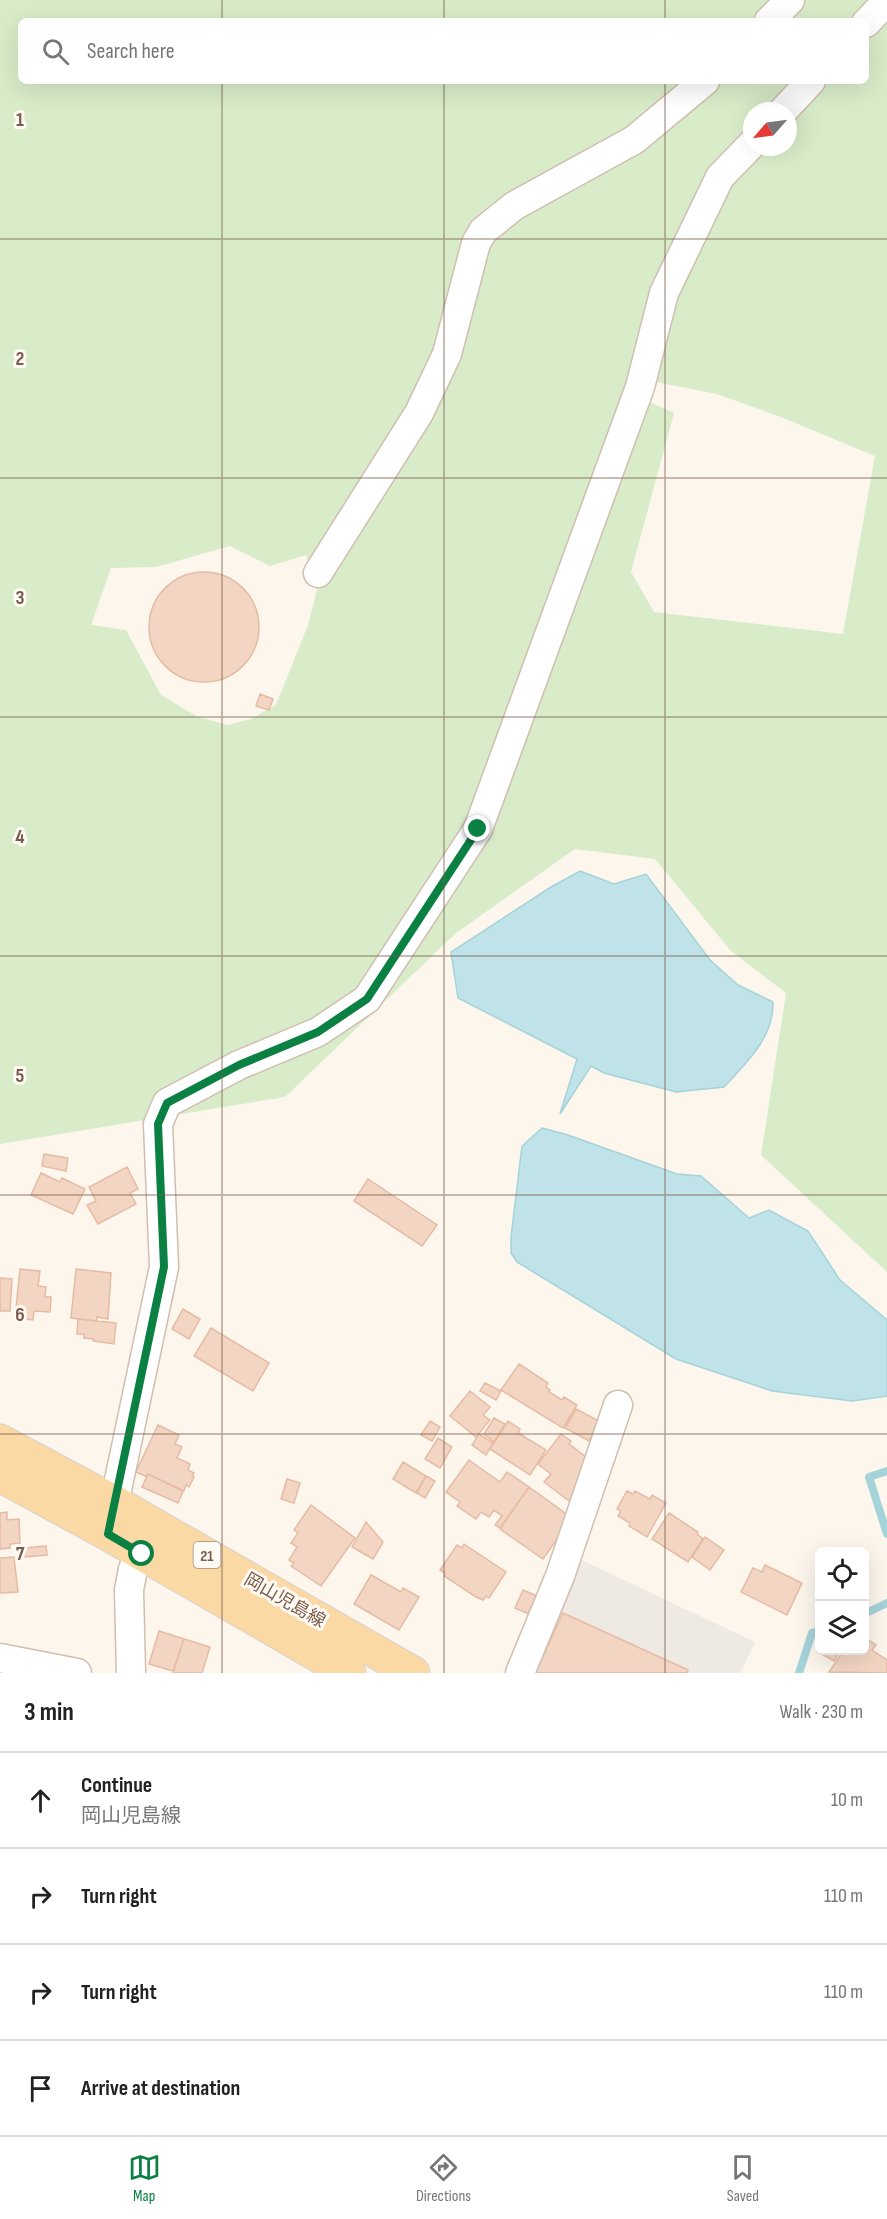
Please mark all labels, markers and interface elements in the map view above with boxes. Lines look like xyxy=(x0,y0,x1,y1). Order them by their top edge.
search box xyxy=(18,18,869,84)
icon: search xyxy=(39,35,72,68)
text: Search here xyxy=(87,38,174,65)
north arrow xyxy=(743,102,797,156)
text: 1 xyxy=(16,108,24,132)
text: 2 xyxy=(16,347,24,371)
text: 3 xyxy=(16,586,25,610)
route end xyxy=(464,815,490,841)
text: 4 xyxy=(15,825,25,849)
text: 5 xyxy=(16,1064,25,1088)
text: 6 xyxy=(15,1303,25,1327)
route start xyxy=(128,1540,154,1566)
text: 7 xyxy=(16,1542,25,1566)
road number: 21 xyxy=(194,1542,220,1568)
map controls xyxy=(815,1547,869,1655)
button: locate xyxy=(815,1547,869,1601)
street label: 岡山児島線 xyxy=(241,1569,329,1632)
button: layers xyxy=(815,1601,869,1655)
text: 3 min xyxy=(24,1697,74,1728)
text: Walk · 230 m xyxy=(780,1700,863,1724)
text: Continue xyxy=(81,1772,152,1799)
icon: ahead xyxy=(24,1784,57,1817)
text: 10 m xyxy=(831,1788,863,1812)
text: 岡山児島線 xyxy=(81,1804,181,1828)
icon: right xyxy=(24,1880,57,1913)
text: Turn right xyxy=(81,1883,157,1910)
text: 110 m xyxy=(824,1884,863,1908)
icon: right xyxy=(24,1976,57,2009)
text: Turn right xyxy=(81,1979,157,2006)
text: 110 m xyxy=(824,1980,863,2004)
icon: arrive xyxy=(24,2072,57,2105)
text: Arrive at destination xyxy=(81,2075,240,2102)
tab: Map xyxy=(128,2151,161,2206)
tab: Directions xyxy=(416,2151,471,2206)
tab: Saved xyxy=(726,2151,759,2206)

